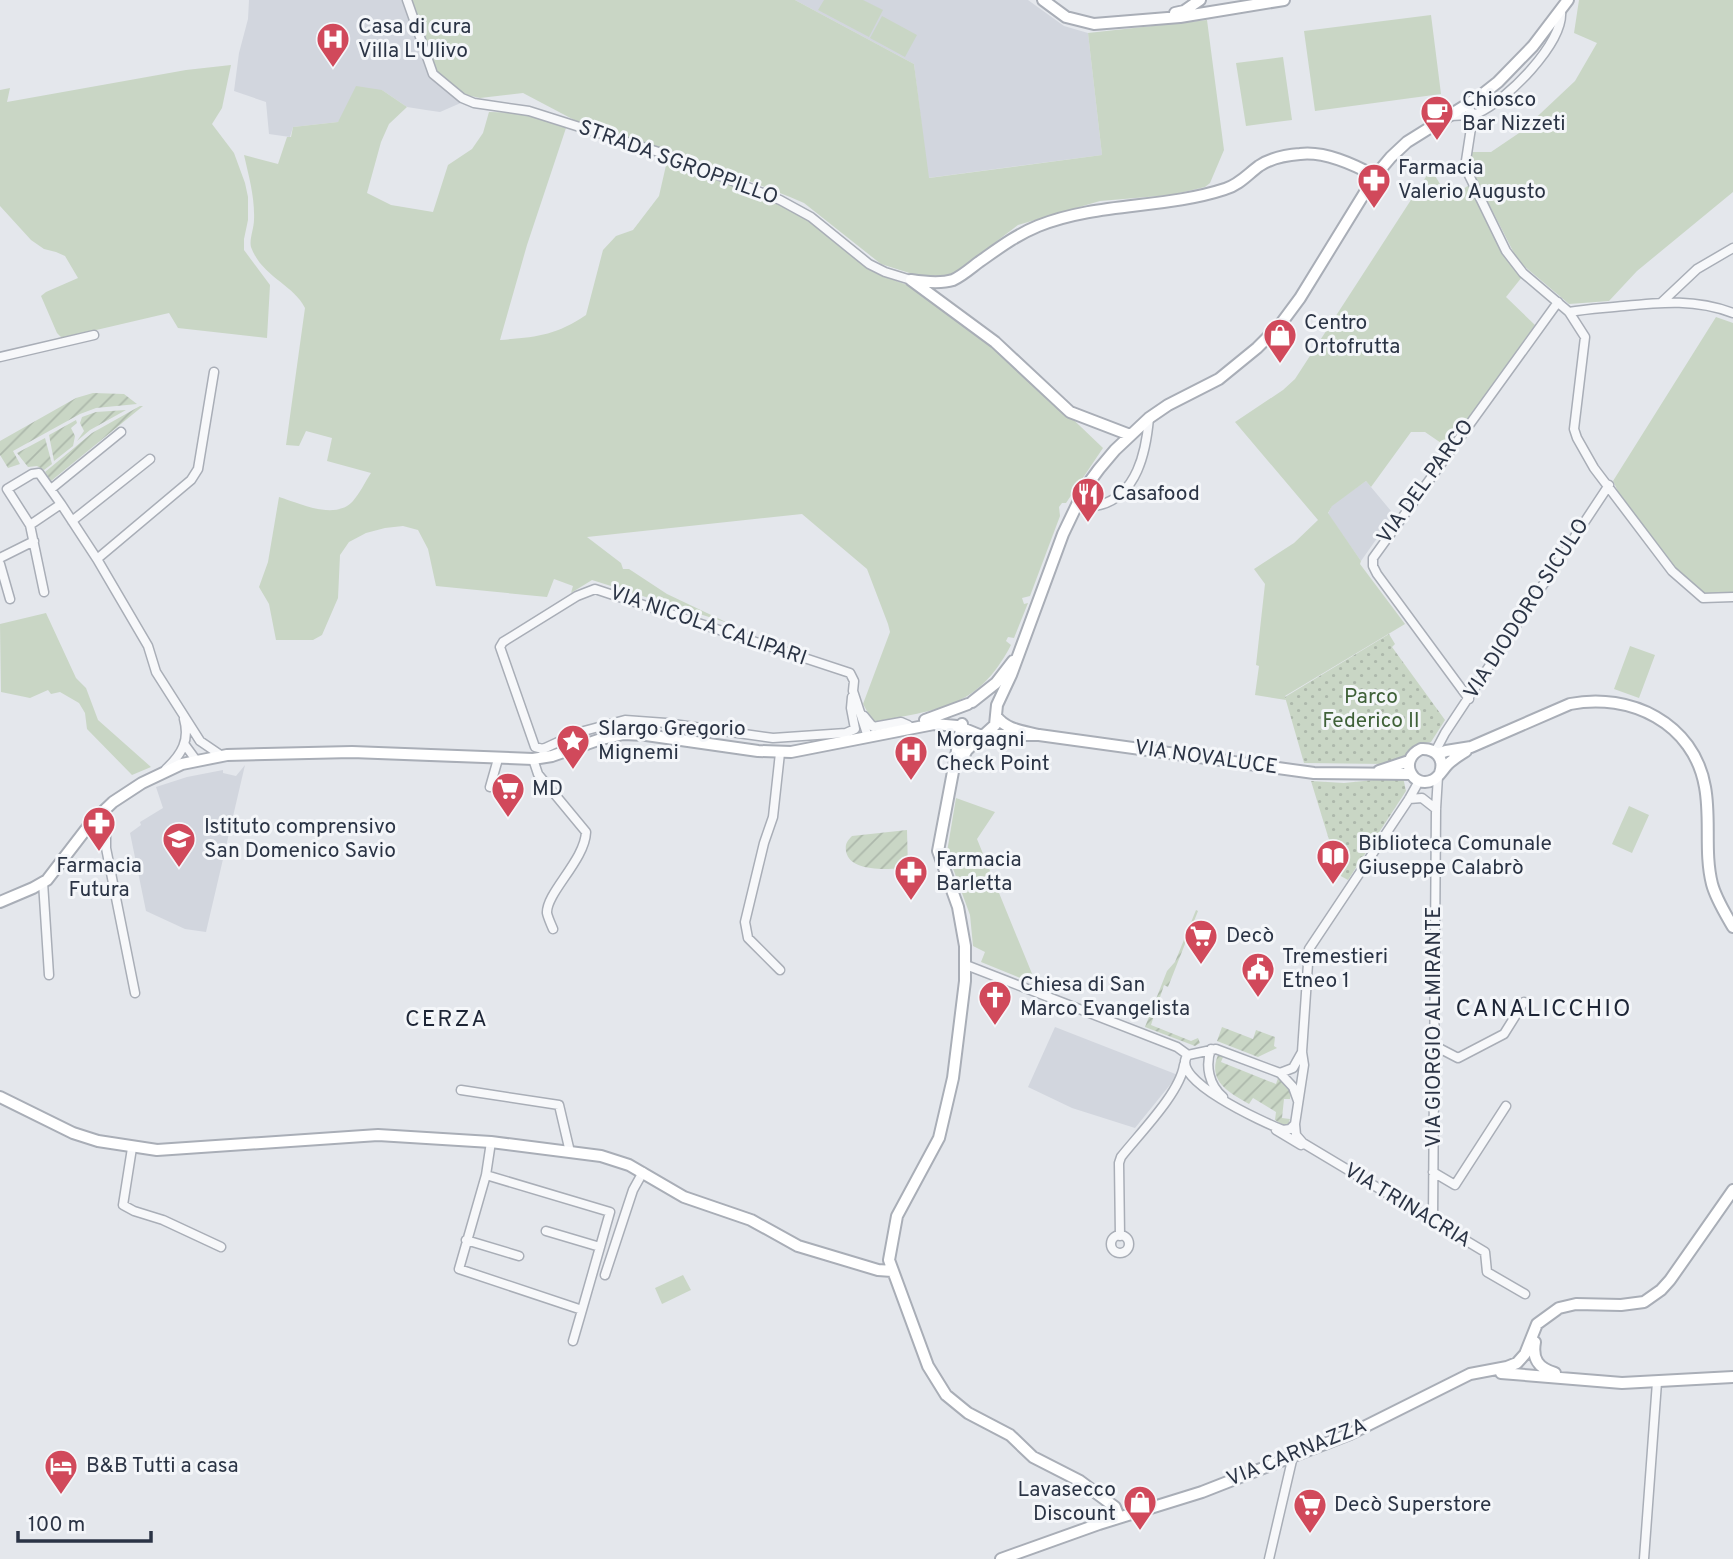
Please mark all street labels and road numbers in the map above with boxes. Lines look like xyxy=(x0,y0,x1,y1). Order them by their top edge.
street label: STRADA SGROPPILLO xyxy=(574,114,782,212)
street label: VIA DEL PARCO xyxy=(1372,414,1480,550)
street label: VIA DIODORO SICULO xyxy=(1458,513,1596,705)
street label: VIA NICOLA CALIPARI xyxy=(606,580,810,672)
street label: VIA NOVALUCE xyxy=(1133,735,1279,781)
street label: VIA GIORGIO ALMIRANTE xyxy=(1421,906,1448,1148)
street label: VIA TRINACRIA xyxy=(1338,1157,1476,1255)
street label: VIA CARNAZZA xyxy=(1223,1413,1371,1493)

